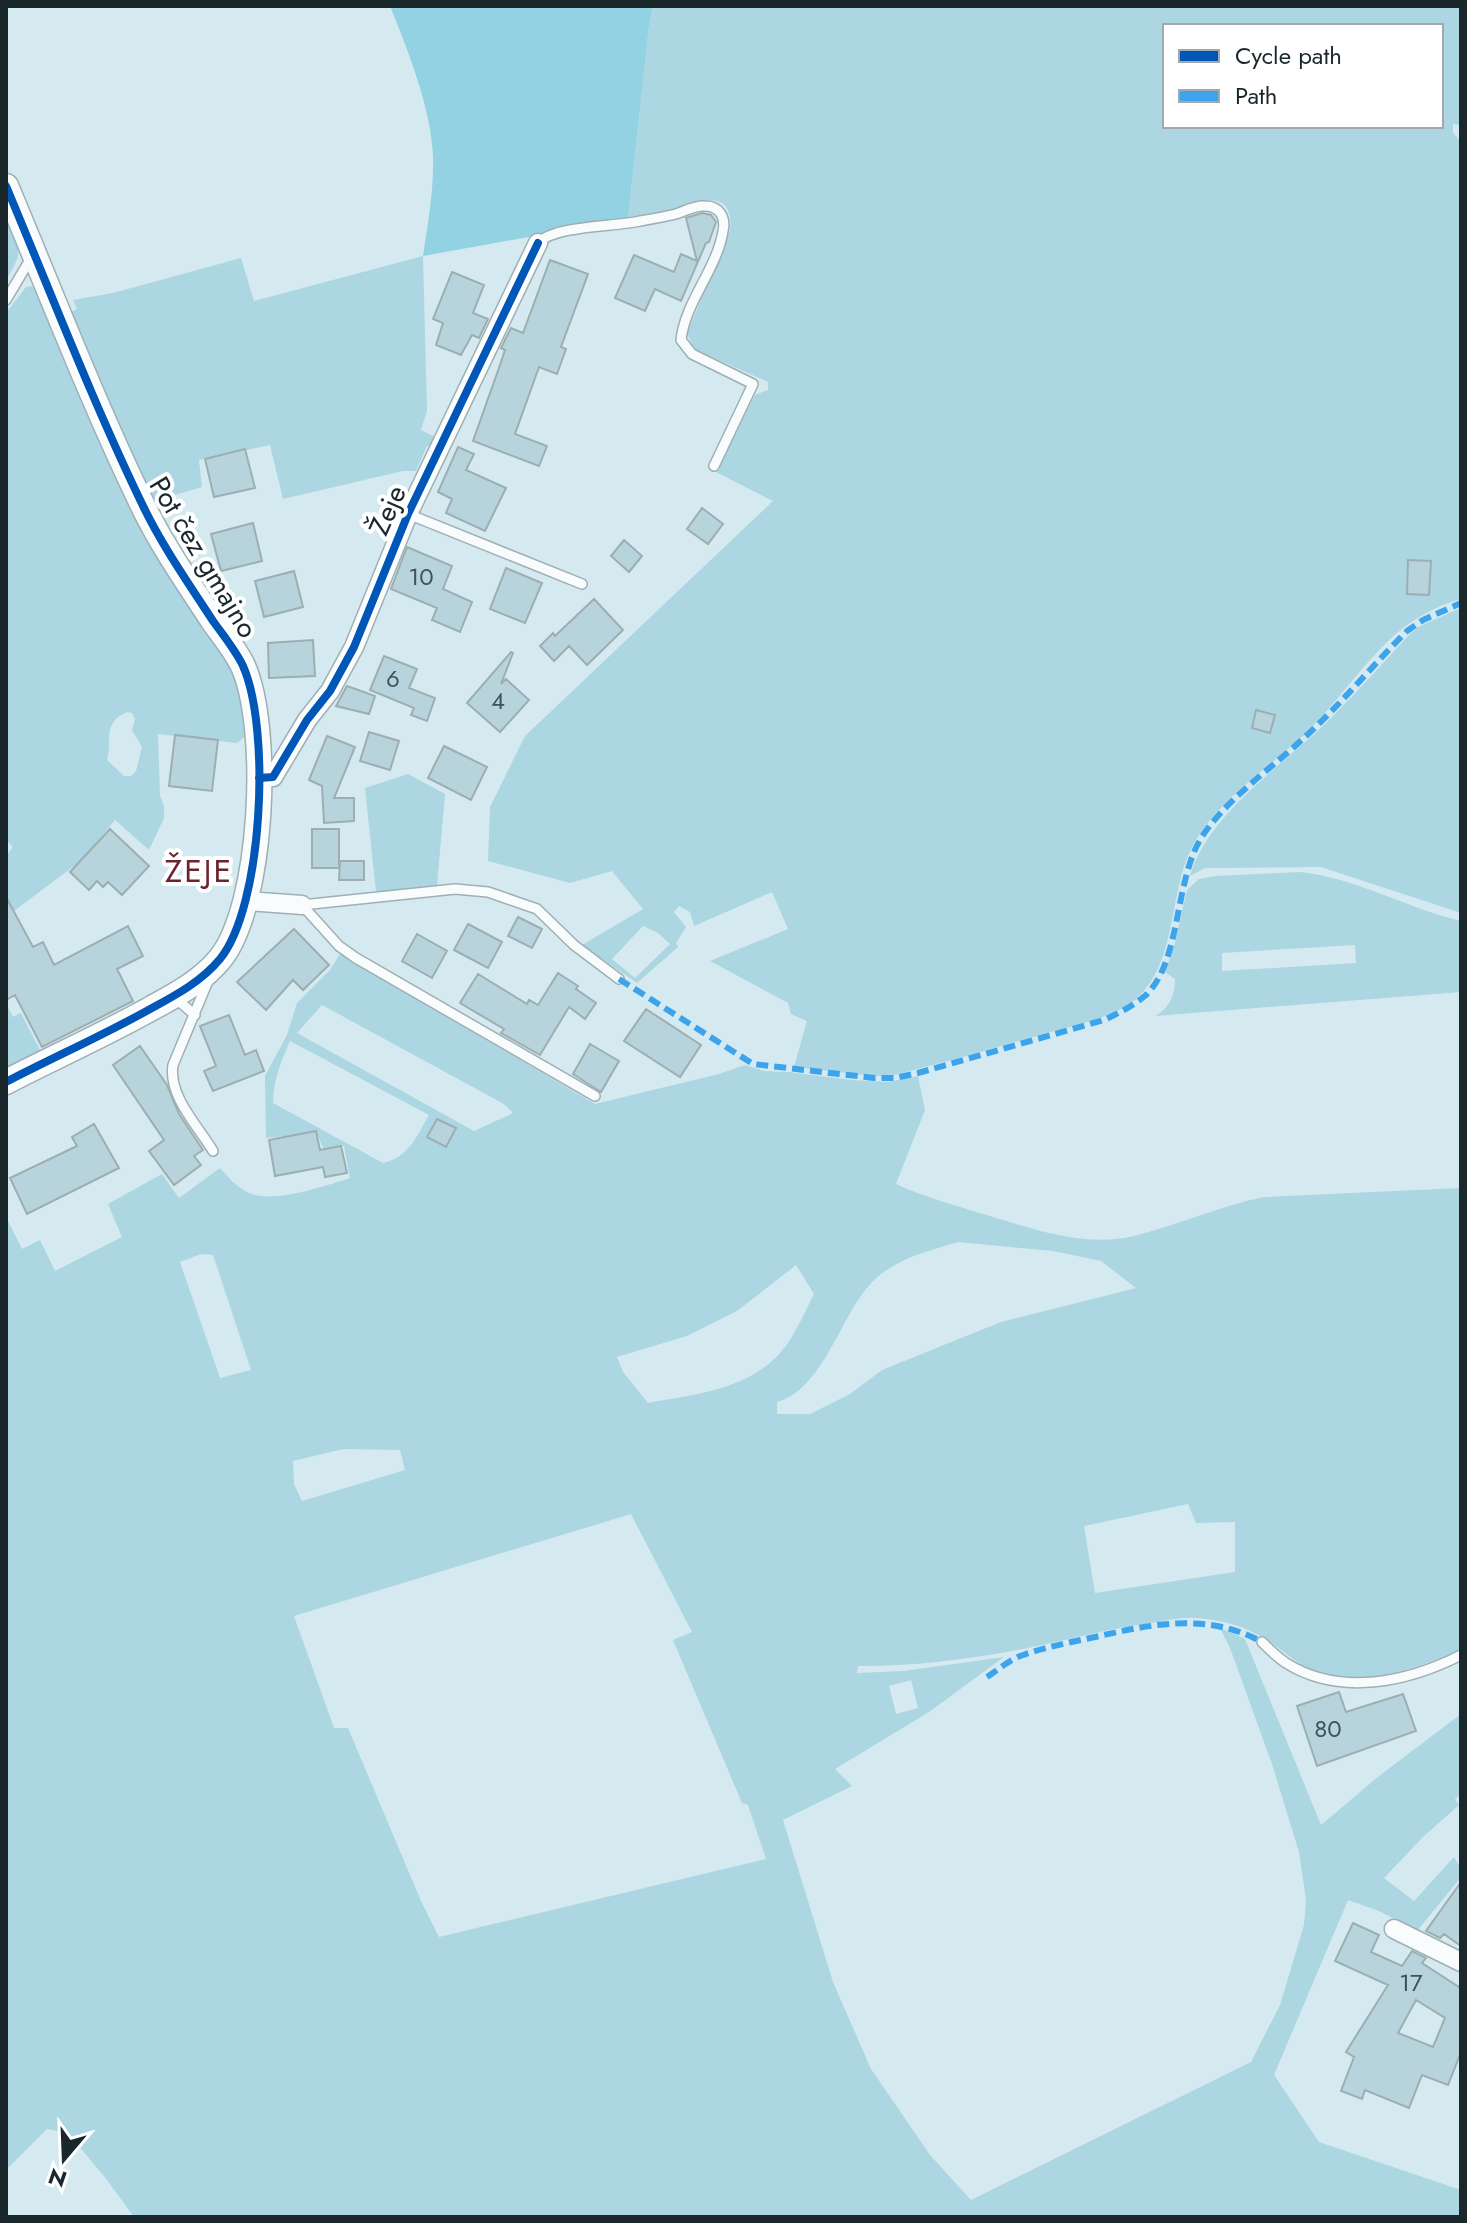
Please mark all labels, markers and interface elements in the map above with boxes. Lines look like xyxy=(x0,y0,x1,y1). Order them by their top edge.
legend xyxy=(1163,24,1443,128)
text: Cycle path xyxy=(1235,38,1342,73)
text: Path xyxy=(1235,78,1277,113)
street label: Pot čez gmajno xyxy=(139,469,268,646)
street label: Žeje xyxy=(358,479,417,542)
house number: 10 xyxy=(408,559,434,594)
house number: 6 xyxy=(386,661,400,696)
house number: 4 xyxy=(491,683,505,718)
district label: ŽEJE xyxy=(165,848,233,894)
house number: 80 xyxy=(1314,1711,1342,1746)
house number: 17 xyxy=(1399,1965,1423,2000)
north arrow xyxy=(24,2119,104,2199)
text: N xyxy=(44,2160,71,2196)

